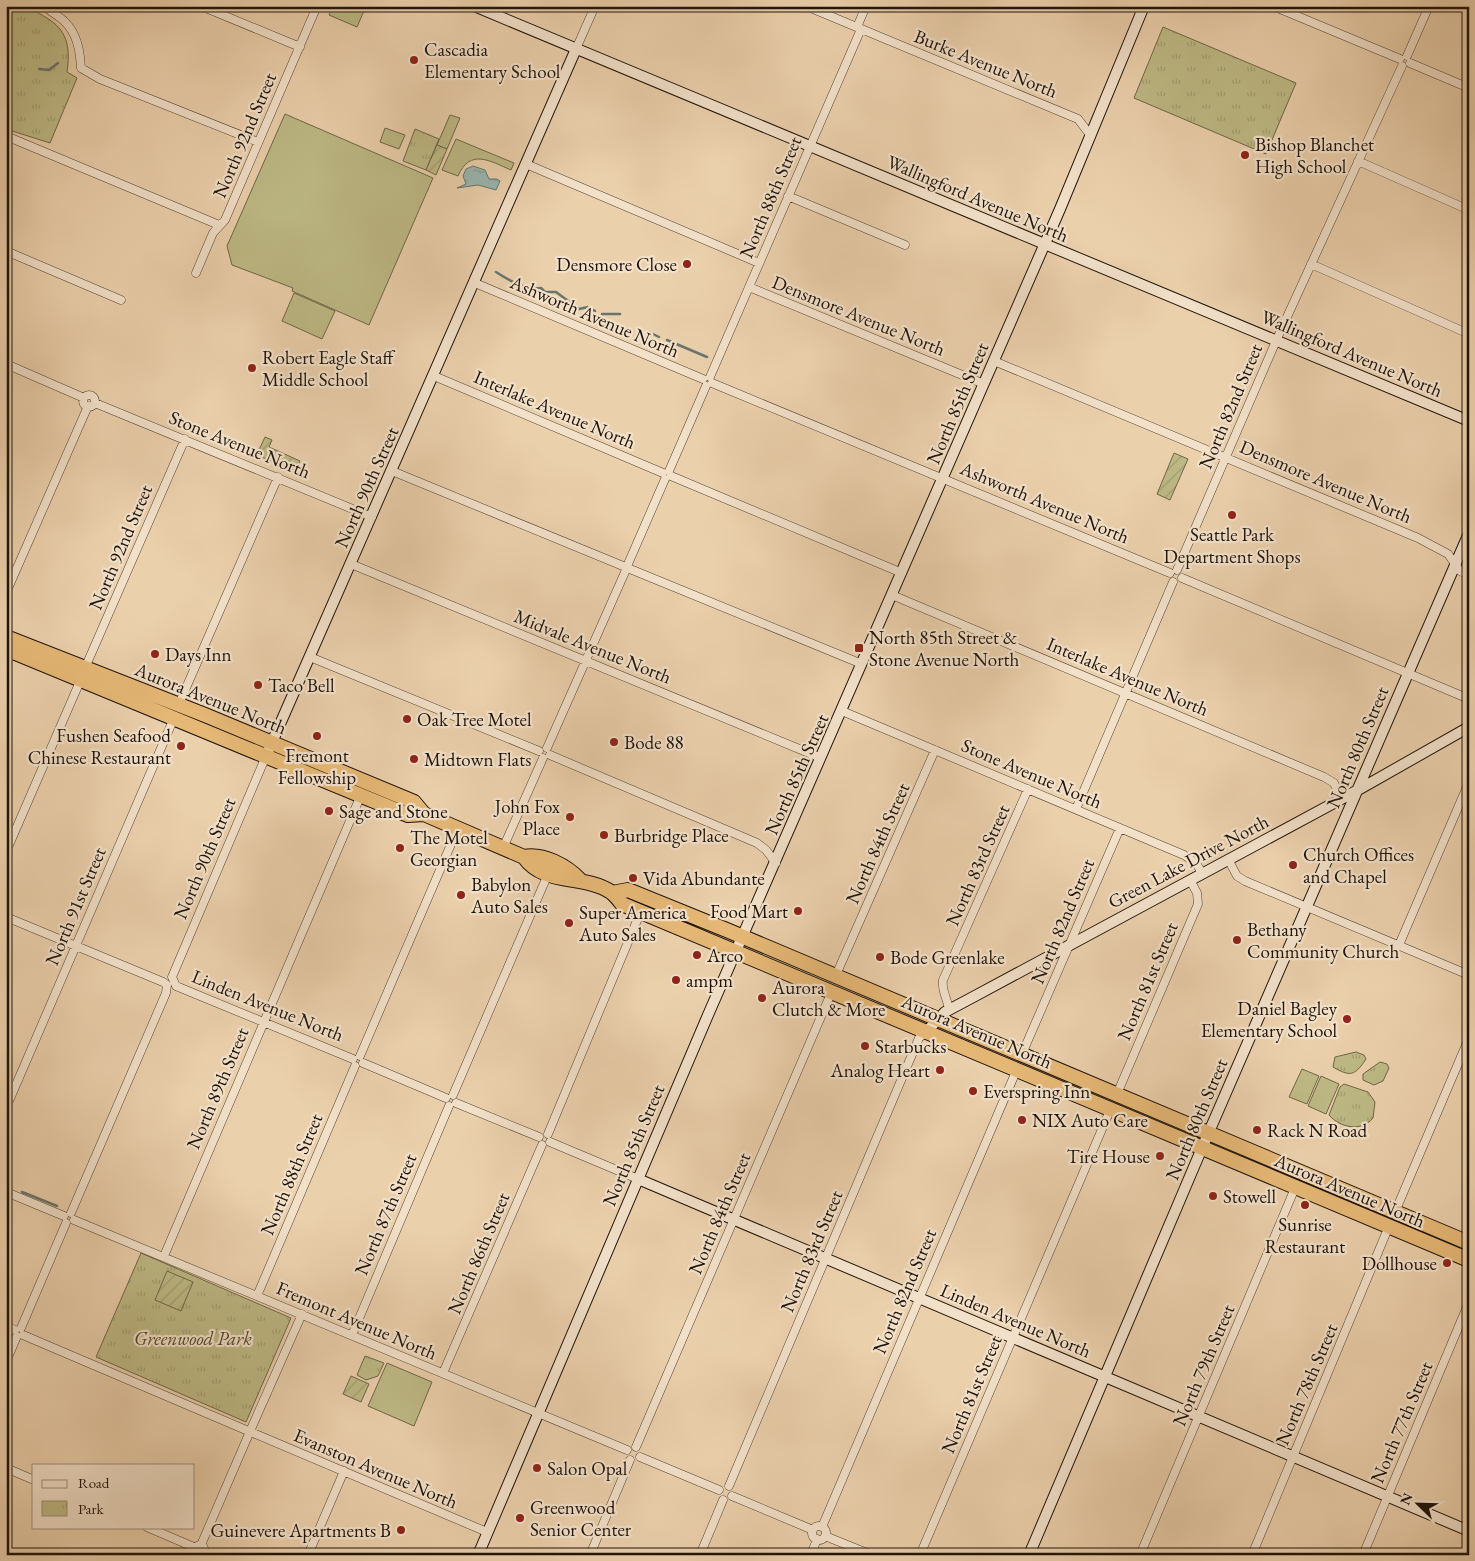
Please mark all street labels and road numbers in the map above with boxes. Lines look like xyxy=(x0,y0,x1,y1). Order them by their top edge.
street label: Burke Avenue North xyxy=(910,23,1061,104)
street label: North 92nd Street xyxy=(207,69,282,202)
street label: North 88th Street xyxy=(734,133,807,262)
street label: Wallingford Avenue North xyxy=(883,149,1073,248)
street label: Ashworth Avenue North xyxy=(506,269,683,363)
street label: Densmore Avenue North xyxy=(769,269,949,362)
street label: Wallingford Avenue North xyxy=(1257,304,1447,403)
street label: North 85th Street xyxy=(921,339,994,468)
street label: North 82nd Street xyxy=(1193,340,1268,473)
street label: Interlake Avenue North xyxy=(470,364,640,455)
street label: Stone Avenue North xyxy=(165,405,314,484)
street label: North 90th Street xyxy=(329,423,404,552)
street label: Densmore Avenue North xyxy=(1236,434,1416,529)
street label: Ashworth Avenue North xyxy=(956,455,1133,549)
street label: North 92nd Street xyxy=(83,481,158,614)
street label: Midvale Avenue North xyxy=(510,603,675,690)
street label: Interlake Avenue North xyxy=(1043,631,1213,722)
street label: Aurora Avenue North xyxy=(130,656,291,740)
street label: North 80th Street xyxy=(1321,683,1394,812)
street label: North 85th Street xyxy=(759,710,834,839)
street label: Stone Avenue North xyxy=(958,733,1106,814)
street label: North 84th Street xyxy=(840,779,915,908)
street label: North 90th Street xyxy=(168,794,241,923)
street label: North 83rd Street xyxy=(940,801,1015,930)
street label: Green Lake Drive North xyxy=(1104,808,1273,914)
street label: North 91st Street xyxy=(39,843,112,969)
street label: North 82nd Street xyxy=(1025,855,1100,988)
street label: North 81st Street xyxy=(1111,918,1184,1044)
street label: Linden Avenue North xyxy=(188,964,348,1047)
street label: Aurora Avenue North xyxy=(897,988,1056,1075)
street label: North 89th Street xyxy=(181,1024,254,1153)
street label: North 80th Street xyxy=(1160,1055,1233,1184)
street label: North 85th Street xyxy=(597,1081,670,1210)
street label: North 88th Street xyxy=(255,1110,328,1239)
street label: Aurora Avenue North xyxy=(1270,1147,1429,1234)
street label: North 84th Street xyxy=(683,1149,756,1278)
street label: North 87th Street xyxy=(349,1150,422,1279)
street label: North 83rd Street xyxy=(775,1186,848,1316)
street label: North 86th Street xyxy=(442,1189,515,1318)
street label: North 82nd Street xyxy=(867,1225,942,1358)
street label: Fremont Avenue North xyxy=(273,1275,441,1366)
street label: Linden Avenue North xyxy=(937,1277,1095,1364)
street label: North 79th Street xyxy=(1167,1301,1240,1430)
street label: North 78th Street xyxy=(1270,1320,1343,1449)
street label: North 81st Street xyxy=(935,1331,1008,1457)
street label: North 77th Street xyxy=(1365,1358,1438,1487)
street label: Evanston Avenue North xyxy=(290,1423,462,1514)

